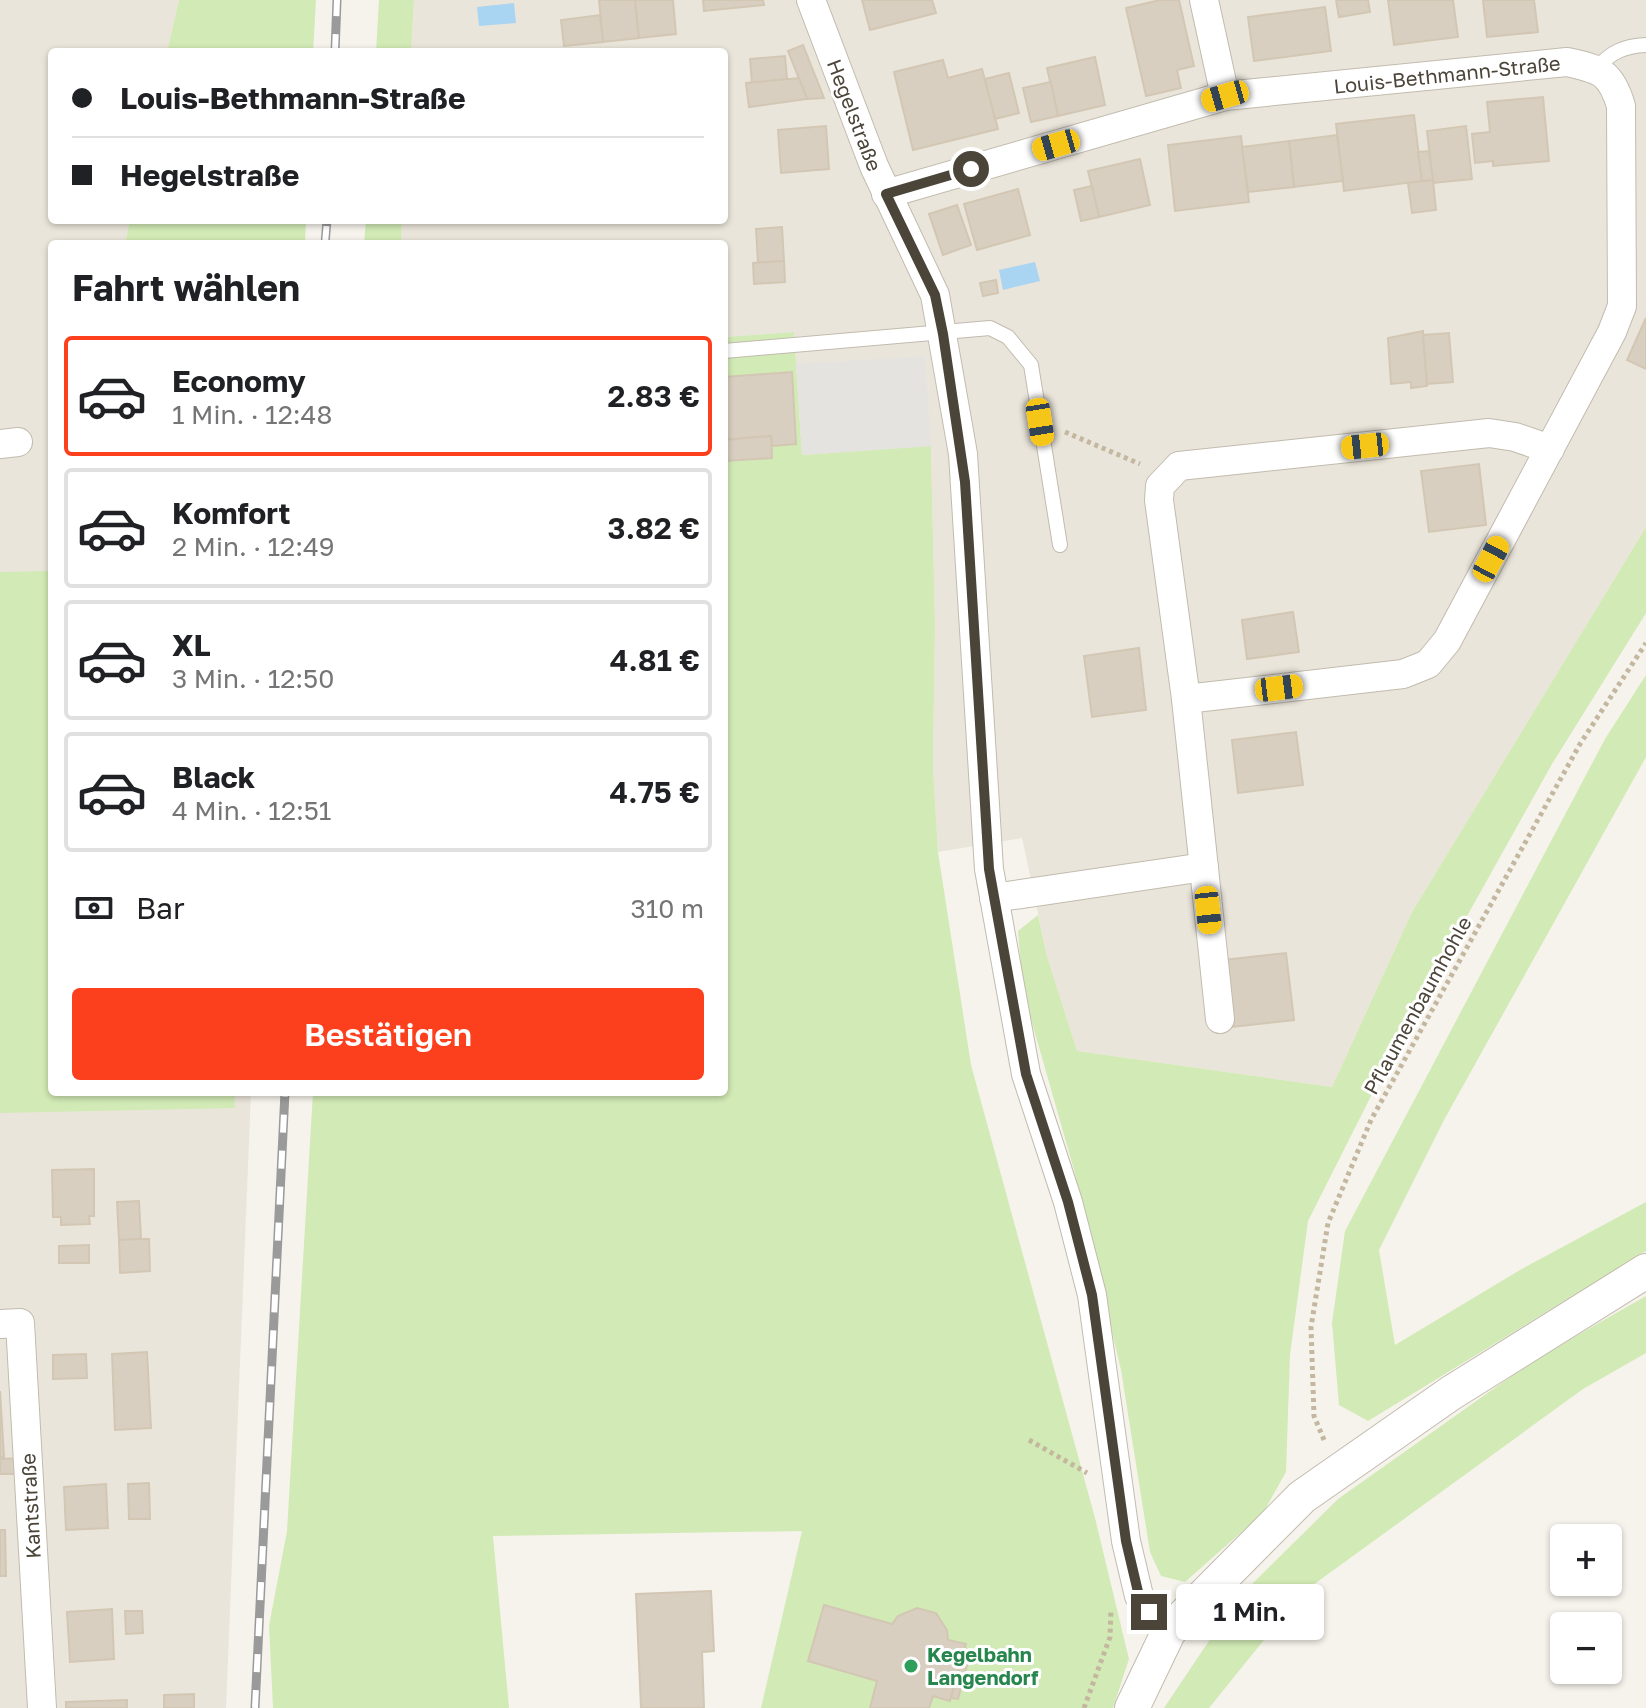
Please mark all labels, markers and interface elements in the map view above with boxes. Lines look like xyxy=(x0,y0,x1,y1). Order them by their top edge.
street label: Louis-Bethmann-Straße xyxy=(1332,50,1562,98)
street label: Hegelstraße xyxy=(823,56,887,174)
car xyxy=(1199,78,1251,114)
text: Louis-Bethmann-Straße xyxy=(120,80,466,116)
car xyxy=(1030,127,1082,163)
route start xyxy=(953,151,989,187)
text: Hegelstraße xyxy=(120,157,300,193)
text: Fahrt wählen xyxy=(72,266,300,309)
icon: car xyxy=(76,360,148,432)
text: Economy xyxy=(172,363,306,399)
text: 2.83 € xyxy=(608,378,700,414)
car xyxy=(1024,396,1056,448)
text: 1 Min. · 12:48 xyxy=(172,399,332,430)
car xyxy=(1340,432,1390,460)
icon: car xyxy=(76,492,148,564)
text: Komfort xyxy=(172,495,291,531)
text: 3.82 € xyxy=(608,510,700,546)
text: 2 Min. · 12:49 xyxy=(172,531,335,562)
car xyxy=(1469,532,1513,586)
icon: car xyxy=(76,624,148,696)
text: XL xyxy=(172,627,211,663)
text: 4.81 € xyxy=(610,642,700,678)
text: 3 Min. · 12:50 xyxy=(172,663,334,694)
car xyxy=(1254,673,1304,703)
icon: car xyxy=(76,756,148,828)
text: Black xyxy=(172,759,255,795)
text: 4.75 € xyxy=(610,774,700,810)
text: 4 Min. · 12:51 xyxy=(172,795,331,826)
car xyxy=(1194,885,1222,935)
icon: cash xyxy=(72,886,116,930)
text: Bar xyxy=(136,890,185,926)
text: 310 m xyxy=(631,893,704,924)
street label: Pflaumenbaumhohle xyxy=(1358,912,1476,1098)
button: Bestätigen xyxy=(72,988,704,1080)
street label: Kantstraße xyxy=(15,1453,45,1559)
map controls xyxy=(1550,1524,1622,1684)
button: + xyxy=(1550,1524,1622,1596)
callout: 1 Min. xyxy=(1177,1584,1325,1640)
route end xyxy=(1131,1594,1167,1630)
text: 1 Min. xyxy=(1213,1596,1287,1627)
button: − xyxy=(1550,1612,1622,1684)
place label: Kegelbahn Langendorf xyxy=(927,1642,1039,1689)
marker: Kegelbahn Langendorf xyxy=(902,1657,920,1675)

